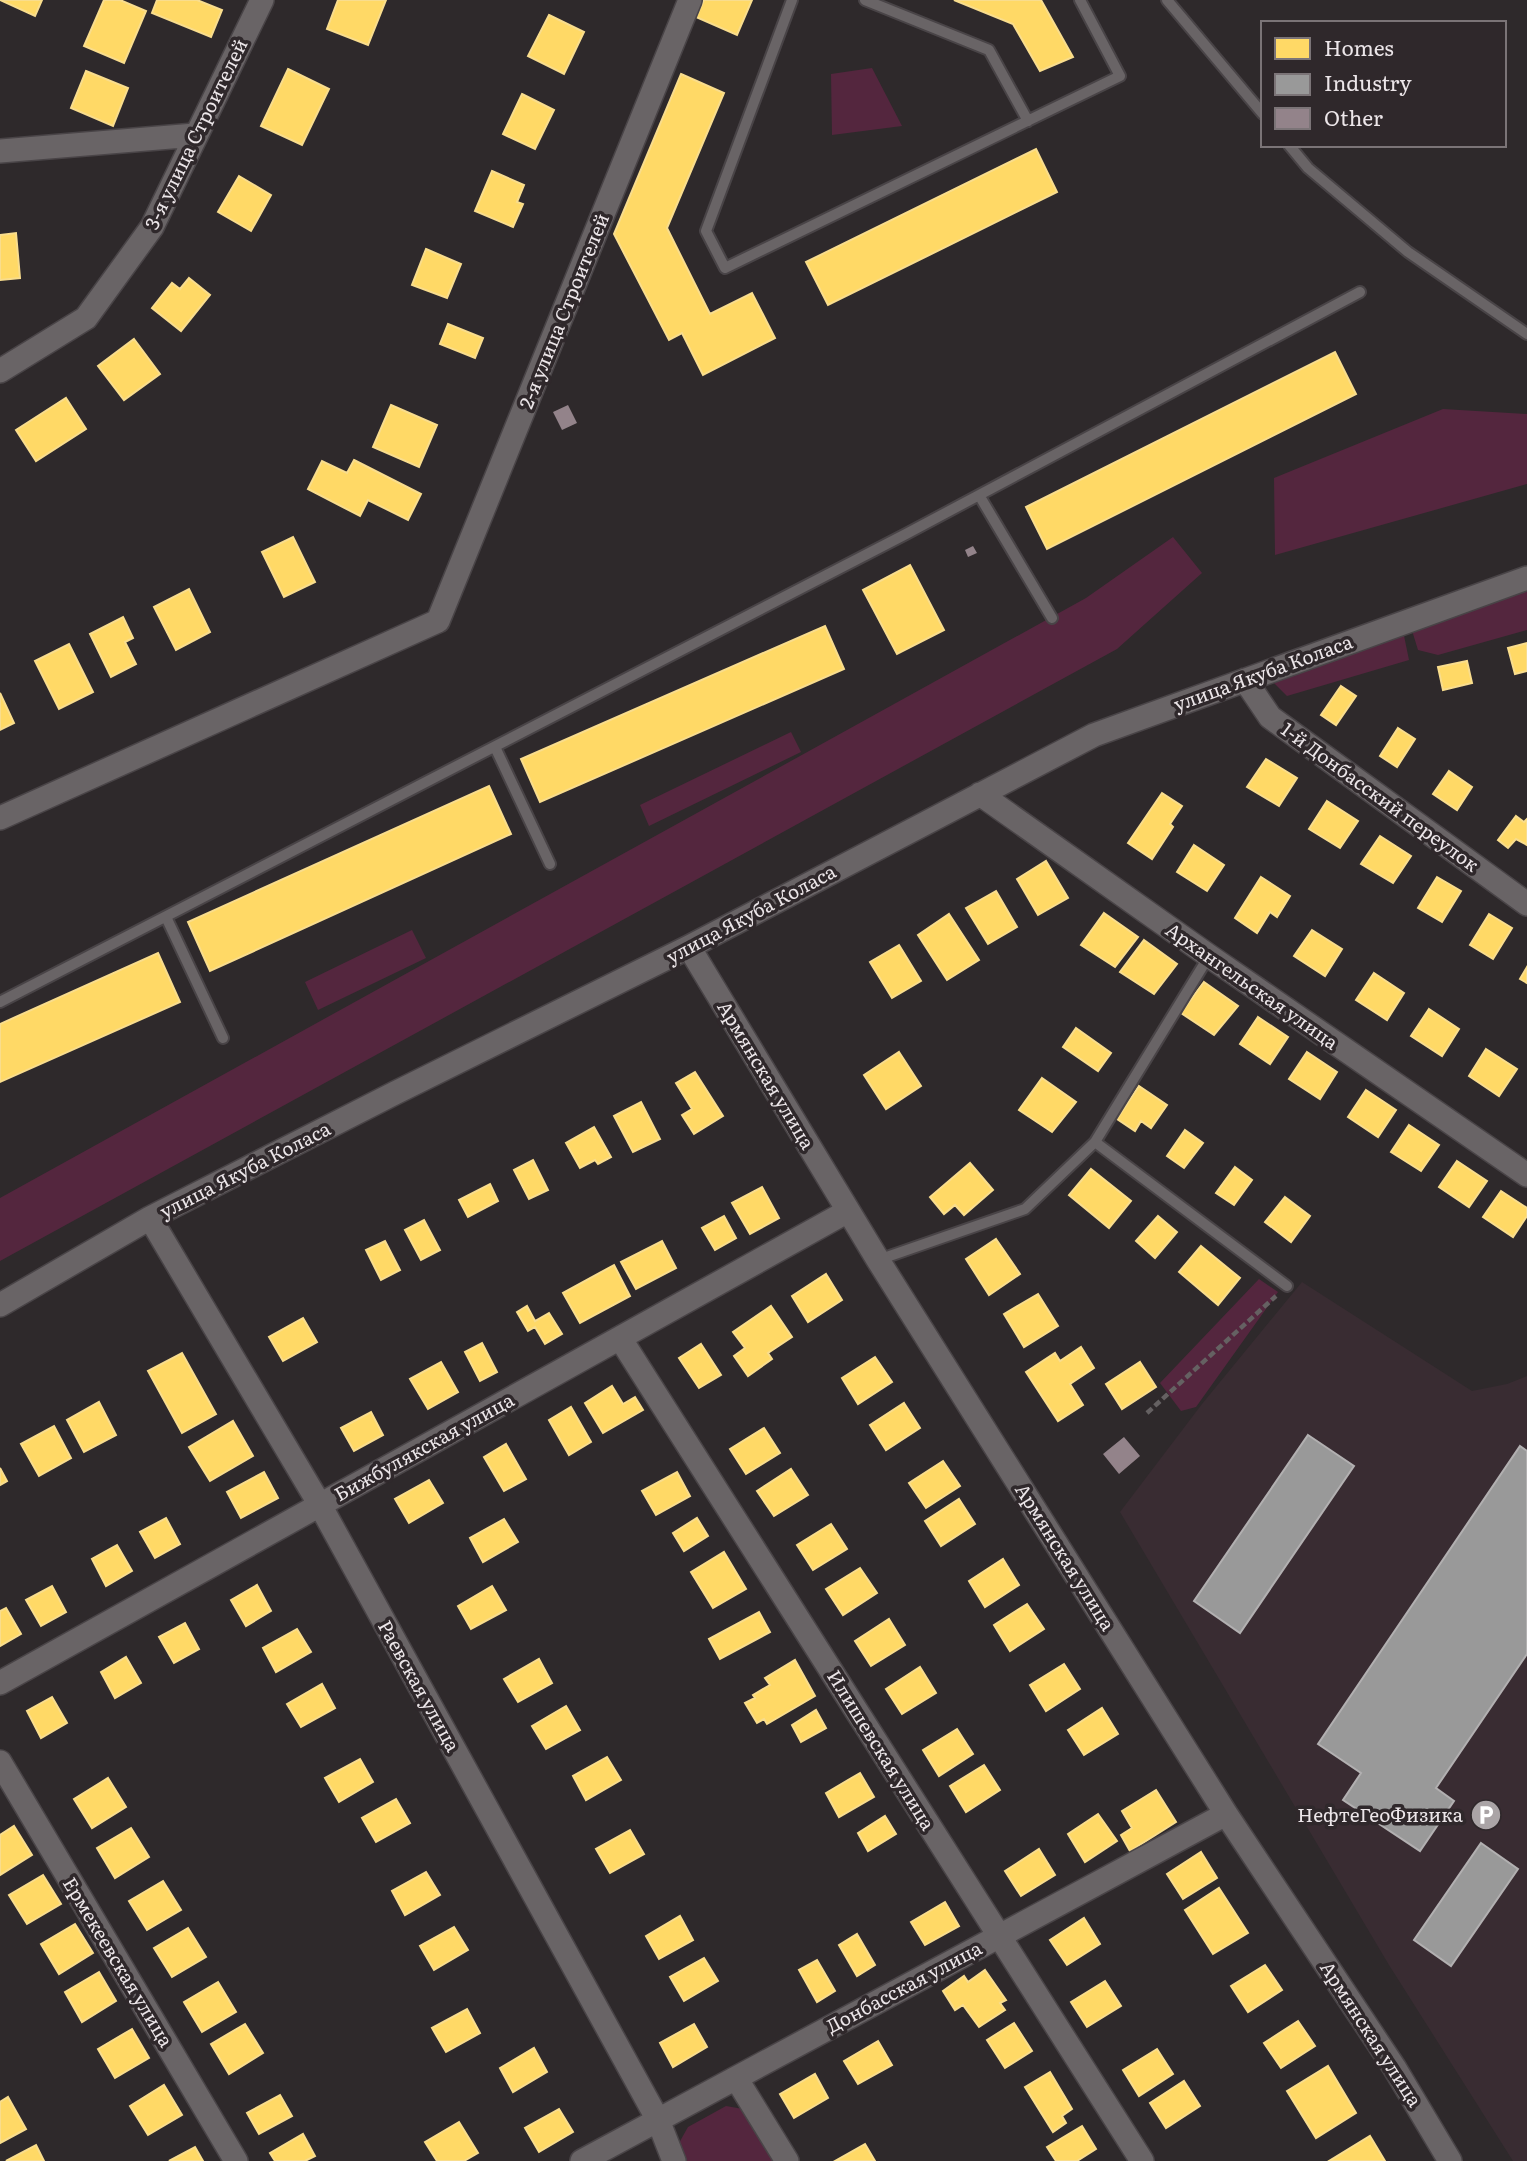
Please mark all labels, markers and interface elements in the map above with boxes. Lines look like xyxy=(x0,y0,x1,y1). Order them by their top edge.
legend xyxy=(1261,21,1506,147)
text: Homes xyxy=(1324,31,1394,62)
street label: 3-я улица Строителей xyxy=(137,33,254,234)
text: Industry xyxy=(1324,66,1412,97)
text: Other xyxy=(1324,101,1383,132)
street label: 2-я улица Строителей xyxy=(511,209,615,413)
street label: улица Якуба Коласа xyxy=(1169,626,1357,717)
street label: 1-й Донбасский переулок xyxy=(1276,715,1486,878)
street label: улица Якуба Коласа xyxy=(661,856,841,970)
street label: Архангельская улица xyxy=(1161,915,1345,1056)
street label: Армянская улица xyxy=(711,995,823,1155)
street label: улица Якуба Коласа xyxy=(154,1113,336,1224)
street label: Бижбулякская улица xyxy=(328,1385,519,1507)
street label: Армянская улица xyxy=(1009,1477,1123,1636)
street label: Раевская улица xyxy=(372,1615,468,1757)
street label: Илишевская улица xyxy=(821,1664,943,1836)
parking icon: НефтеГеоФизика xyxy=(1469,1798,1503,1832)
place label: НефтеГеоФизика xyxy=(1297,1800,1464,1828)
street label: Ермекеевская улица xyxy=(57,1871,181,2053)
street label: Донбасская улица xyxy=(821,1933,987,2039)
street label: Армянская улица xyxy=(1314,1955,1430,2113)

